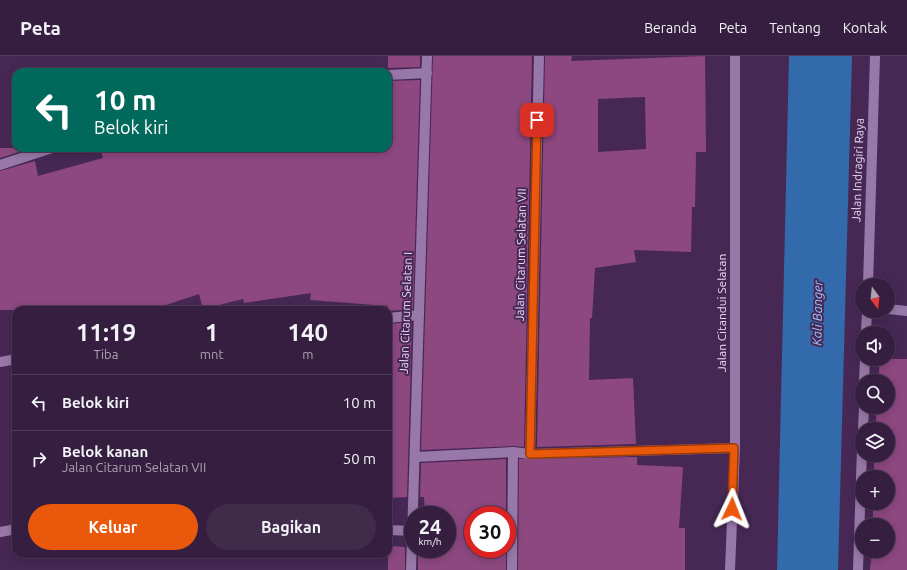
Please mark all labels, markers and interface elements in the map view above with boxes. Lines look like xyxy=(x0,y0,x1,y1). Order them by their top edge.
text: Peta xyxy=(20,17,61,39)
text: Beranda xyxy=(644,20,697,36)
text: Peta xyxy=(719,20,747,36)
text: Tentang xyxy=(769,20,821,36)
text: Kontak xyxy=(843,20,887,36)
icon: left xyxy=(28,84,80,136)
text: 10 m xyxy=(94,84,156,115)
pin xyxy=(520,103,554,137)
icon: arrive xyxy=(526,109,548,131)
text: Belok kiri xyxy=(94,117,168,137)
street label: Jalan Indragiri Raya xyxy=(849,118,866,222)
street label: Jalan Citarum Selatan VII xyxy=(513,188,528,322)
street label: Jalan Citarum Selatan I xyxy=(397,252,414,374)
street label: Jalan Citandui Selatan xyxy=(715,254,728,372)
north arrow xyxy=(855,278,895,318)
map controls xyxy=(855,278,895,558)
water label: Kali Banger xyxy=(809,279,825,346)
text: 11:19 xyxy=(76,319,136,346)
text: 1 xyxy=(205,319,219,346)
text: 140 xyxy=(288,319,328,346)
button: sound xyxy=(855,326,895,366)
text: Tiba xyxy=(93,347,118,361)
text: mnt xyxy=(200,347,224,361)
text: m xyxy=(302,347,313,361)
button: search xyxy=(855,374,895,414)
icon: left xyxy=(28,392,50,414)
text: Belok kiri xyxy=(62,394,129,411)
text: 10 m xyxy=(343,394,376,411)
button: layers xyxy=(855,422,895,462)
text: Belok kanan xyxy=(62,443,148,460)
icon: right xyxy=(28,448,50,470)
text: 50 m xyxy=(343,450,376,467)
text: Jalan Citarum Selatan VII xyxy=(62,460,206,474)
button: + xyxy=(855,470,895,510)
position arrow xyxy=(711,488,753,530)
button: Keluar xyxy=(28,504,198,550)
button: Bagikan xyxy=(206,504,376,550)
speed limit sign: 30 xyxy=(464,506,516,558)
text: 24 xyxy=(419,515,441,538)
button: − xyxy=(855,518,895,558)
text: km/h xyxy=(418,536,442,547)

